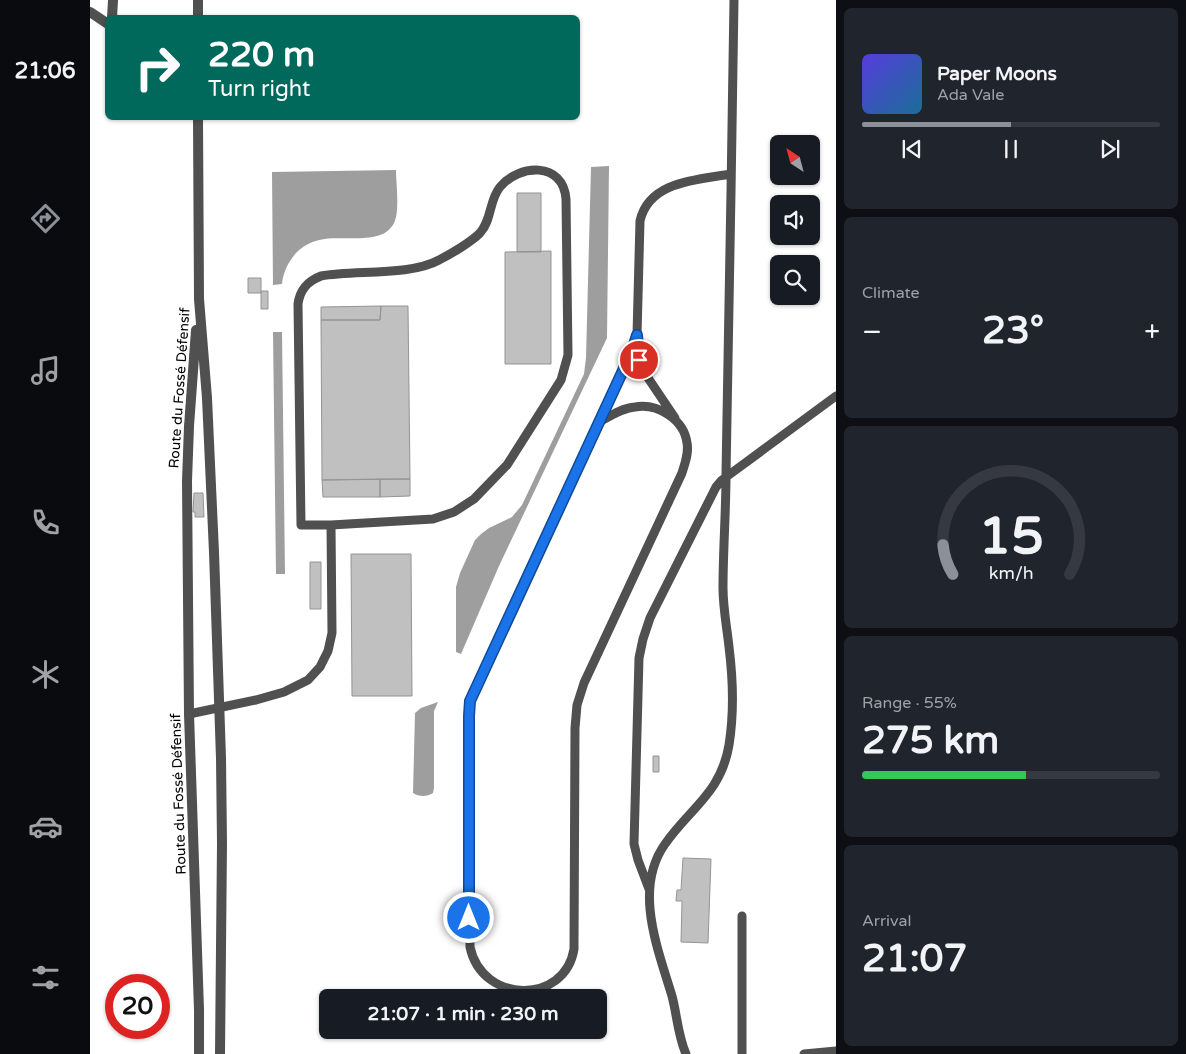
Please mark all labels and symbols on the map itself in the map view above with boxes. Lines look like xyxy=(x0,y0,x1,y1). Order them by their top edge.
north arrow xyxy=(770,135,820,185)
street label: Route du Fossé Défensif xyxy=(165,306,194,469)
pin xyxy=(618,339,660,381)
street label: Route du Fossé Défensif xyxy=(167,712,190,875)
position arrow xyxy=(442,891,494,943)
speed limit sign: 20 xyxy=(105,974,170,1039)

